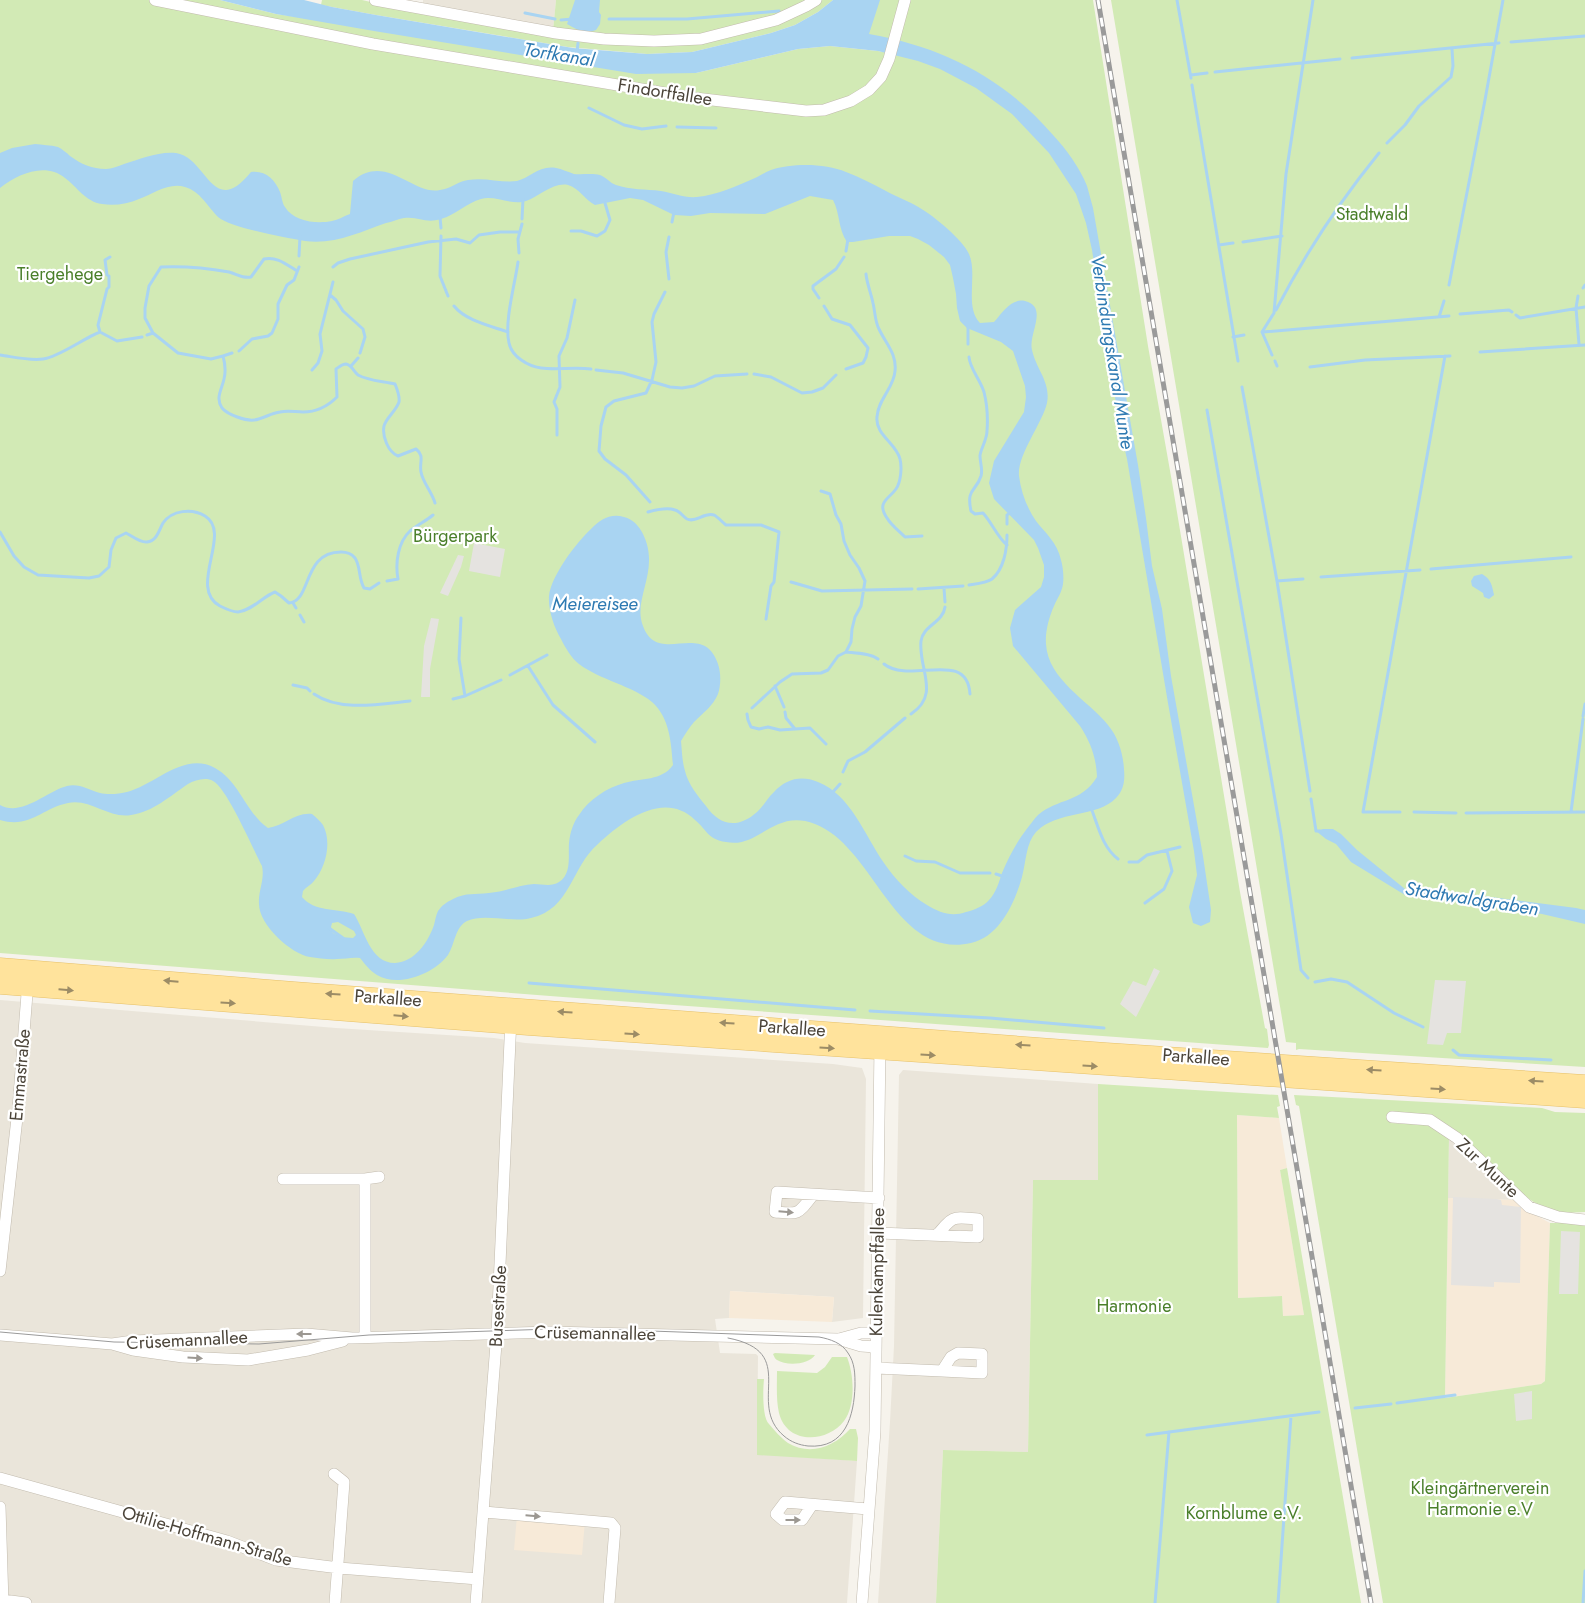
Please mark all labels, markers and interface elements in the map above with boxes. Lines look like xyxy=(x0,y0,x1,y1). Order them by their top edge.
water label: Torfkanal xyxy=(522,36,597,74)
street label: Findorffallee xyxy=(616,72,714,112)
park label: Stadtwald xyxy=(1336,201,1408,227)
water label: Verbindungskanal Munte xyxy=(1084,253,1141,452)
park label: Tiergehege xyxy=(17,261,103,287)
park label: Bürgerpark xyxy=(413,523,497,549)
water label: Meiereisee xyxy=(552,590,638,617)
water label: Stadtwaldgraben xyxy=(1403,875,1541,922)
one-way arrow xyxy=(163,977,179,985)
street label: Parkallee xyxy=(353,983,423,1013)
one-way arrow xyxy=(58,986,74,994)
one-way arrow xyxy=(325,990,341,998)
one-way arrow xyxy=(220,999,236,1007)
one-way arrow xyxy=(557,1007,573,1015)
one-way arrow xyxy=(393,1013,409,1021)
street label: Parkallee xyxy=(757,1013,827,1043)
one-way arrow xyxy=(719,1019,735,1027)
street label: Emmastraße xyxy=(3,1028,37,1122)
one-way arrow xyxy=(625,1030,641,1038)
one-way arrow xyxy=(1014,1041,1030,1049)
street label: Parkallee xyxy=(1161,1042,1231,1072)
one-way arrow xyxy=(819,1044,835,1052)
one-way arrow xyxy=(920,1051,936,1059)
one-way arrow xyxy=(1082,1062,1098,1070)
one-way arrow xyxy=(1366,1065,1382,1073)
one-way arrow xyxy=(1528,1076,1544,1084)
one-way arrow xyxy=(1430,1085,1446,1093)
street label: Zur Munte xyxy=(1451,1132,1525,1204)
street label: Kulenkampffallee xyxy=(863,1207,891,1337)
one-way arrow xyxy=(778,1209,794,1217)
street label: Busestraße xyxy=(483,1264,513,1348)
park label: Harmonie xyxy=(1097,1293,1171,1319)
street label: Crüsemannallee xyxy=(534,1319,656,1347)
street label: Crüsemannallee xyxy=(126,1324,248,1356)
one-way arrow xyxy=(295,1330,311,1338)
one-way arrow xyxy=(187,1355,203,1363)
park label: Kleingärtnerverein Harmonie e.V xyxy=(1411,1475,1549,1522)
street label: Ottilie-Hoffmann-Straße xyxy=(119,1499,295,1573)
park label: Kornblume e.V. xyxy=(1186,1500,1302,1526)
one-way arrow xyxy=(525,1512,541,1520)
one-way arrow xyxy=(786,1516,802,1524)

